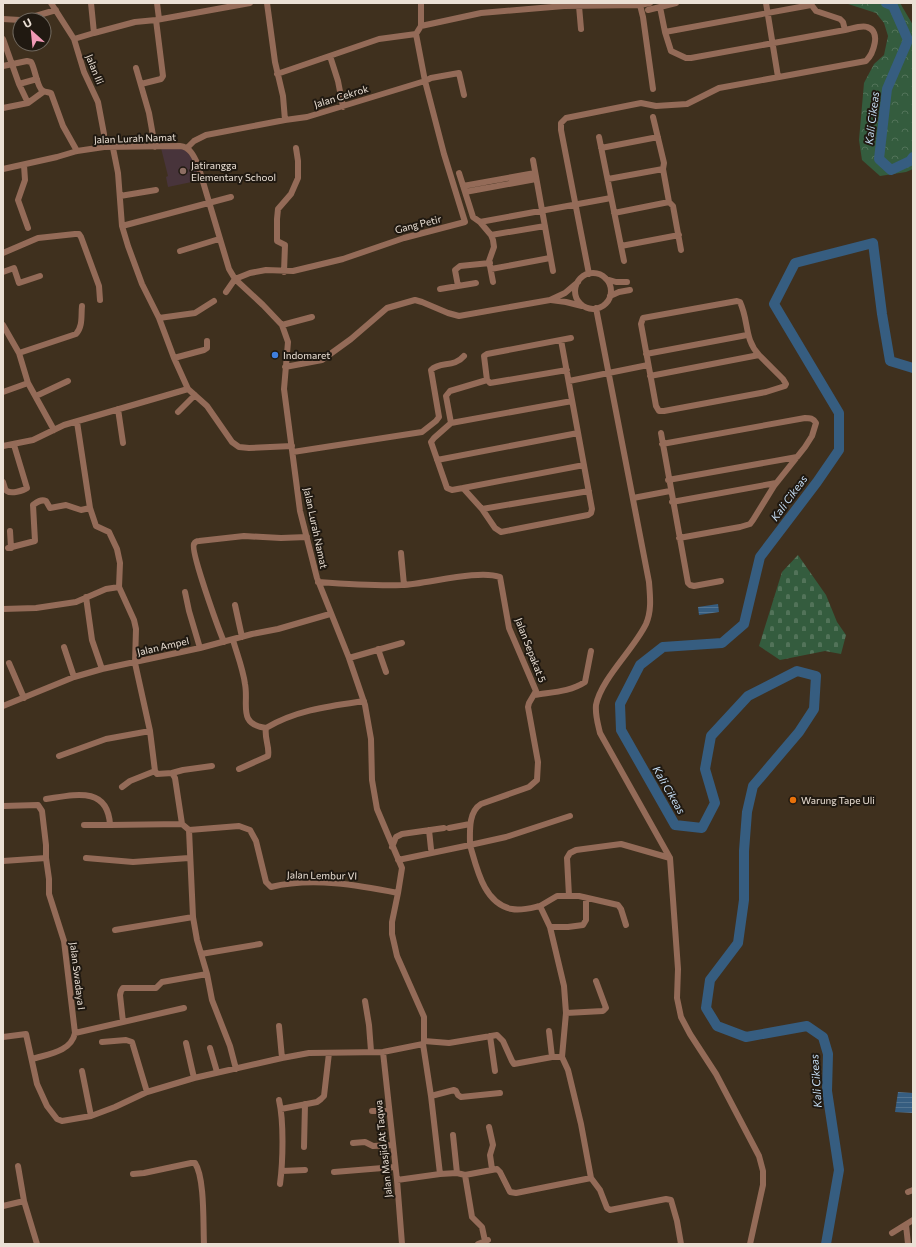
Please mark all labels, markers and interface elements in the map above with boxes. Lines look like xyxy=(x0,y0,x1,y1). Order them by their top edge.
north arrow xyxy=(12,12,52,52)
text: U xyxy=(21,15,34,30)
street label: Jalan Ili xyxy=(84,52,106,86)
street label: Jalan Cekrok xyxy=(312,82,370,110)
water label: Kali Cikeas xyxy=(862,91,881,145)
street label: Jalan Lurah Namat xyxy=(94,131,176,145)
place label: Jatirangga Elementary School xyxy=(191,159,276,183)
marker: Jatirangga Elementary School xyxy=(178,166,188,176)
street label: Gang Petir xyxy=(393,212,443,236)
place label: Indomaret xyxy=(283,349,330,361)
marker: Indomaret xyxy=(270,350,280,360)
water label: Kali Cikeas xyxy=(768,472,810,523)
street label: Jalan Lurah Namat xyxy=(302,486,330,570)
street label: Jalan Sepakat 5 xyxy=(513,616,549,684)
street label: Jalan Ampel xyxy=(136,634,190,658)
water label: Kali Cikeas xyxy=(650,763,688,816)
place label: Warung Tape Uli xyxy=(801,794,875,806)
marker: Warung Tape Uli xyxy=(788,795,798,805)
street label: Jalan Lembur VI xyxy=(287,868,357,882)
street label: Jalan Swadaya I xyxy=(68,941,88,1011)
water label: Kali Cikeas xyxy=(807,1054,824,1108)
street label: Jalan Masjid At Taqwa xyxy=(372,1100,394,1198)

